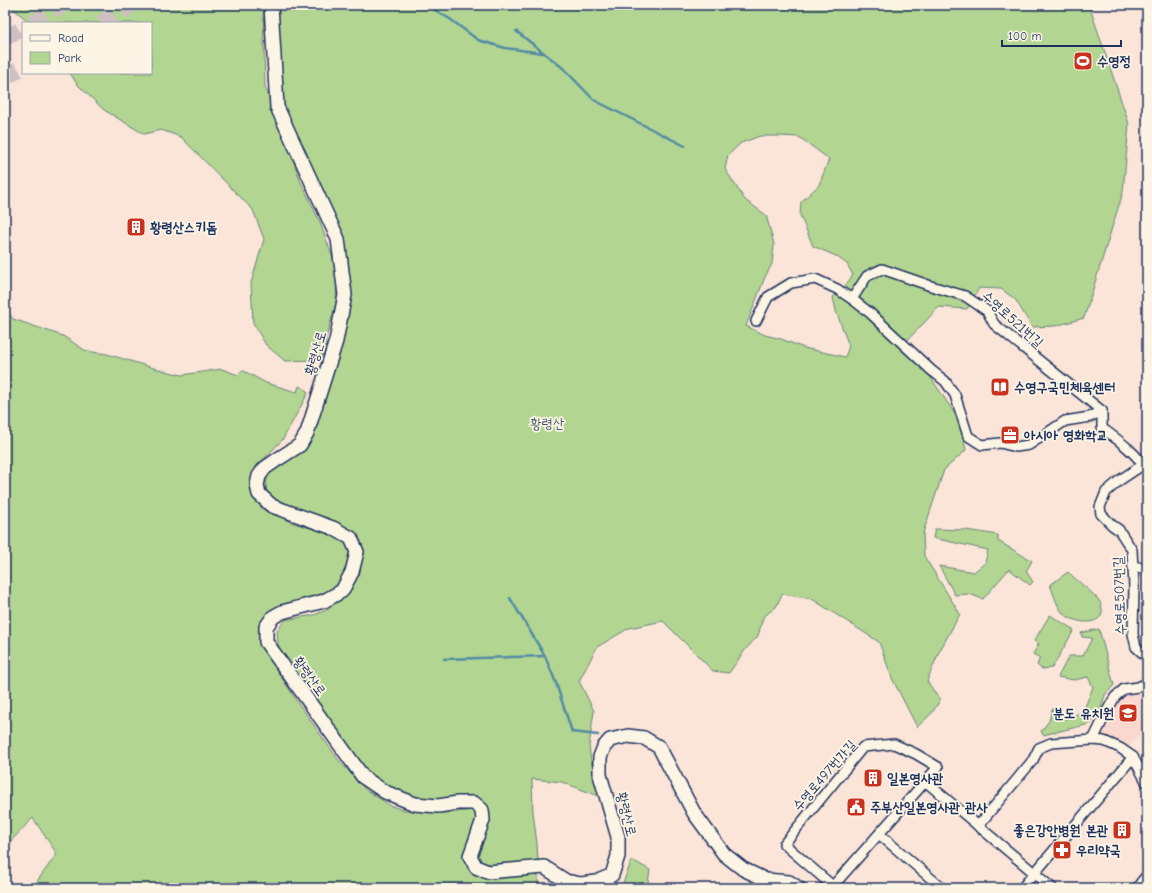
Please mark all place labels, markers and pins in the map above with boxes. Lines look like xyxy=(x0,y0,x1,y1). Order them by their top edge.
sports icon: 수영정 xyxy=(1072,50,1094,72)
place label: 수영정 xyxy=(1097,53,1131,70)
building icon: 황령산스키돔 xyxy=(125,216,147,238)
place label: 황령산스키돔 xyxy=(150,219,218,236)
library icon: 수영구국민체육센터 xyxy=(989,376,1011,398)
place label: 수영구국민체육센터 xyxy=(1014,379,1115,396)
office icon: 아시아 영화학교 xyxy=(999,424,1021,446)
place label: 아시아 영화학교 xyxy=(1024,427,1108,444)
school or university icon: 분도 유치원 xyxy=(1117,702,1139,724)
place label: 분도 유치원 xyxy=(1053,705,1114,722)
building icon: 일본영사관 xyxy=(862,767,884,789)
place label: 일본영사관 xyxy=(887,770,944,787)
public building icon: 주부산일본영사관 관사 xyxy=(845,796,867,818)
place label: 주부산일본영사관 관사 xyxy=(870,799,988,816)
building icon: 좋은강안병원 본관 xyxy=(1111,819,1133,841)
place label: 좋은강안병원 본관 xyxy=(1013,822,1109,839)
pharmacy icon: 우리약국 xyxy=(1051,839,1073,861)
place label: 우리약국 xyxy=(1076,842,1121,859)

